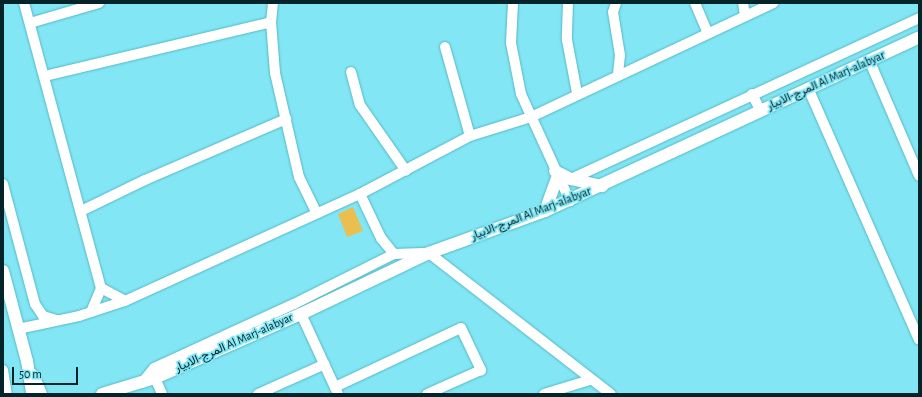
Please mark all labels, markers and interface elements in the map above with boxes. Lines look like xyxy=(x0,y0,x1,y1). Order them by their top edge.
street label: المرج-الابيار Al Marj-alabyar xyxy=(765,48,887,114)
street label: المرج-الابيار Al Marj-alabyar xyxy=(469,184,593,244)
street label: المرج-الابيار Al Marj-alabyar xyxy=(173,310,295,376)
scale bar xyxy=(14,359,80,385)
text: 50 m xyxy=(19,368,42,380)

